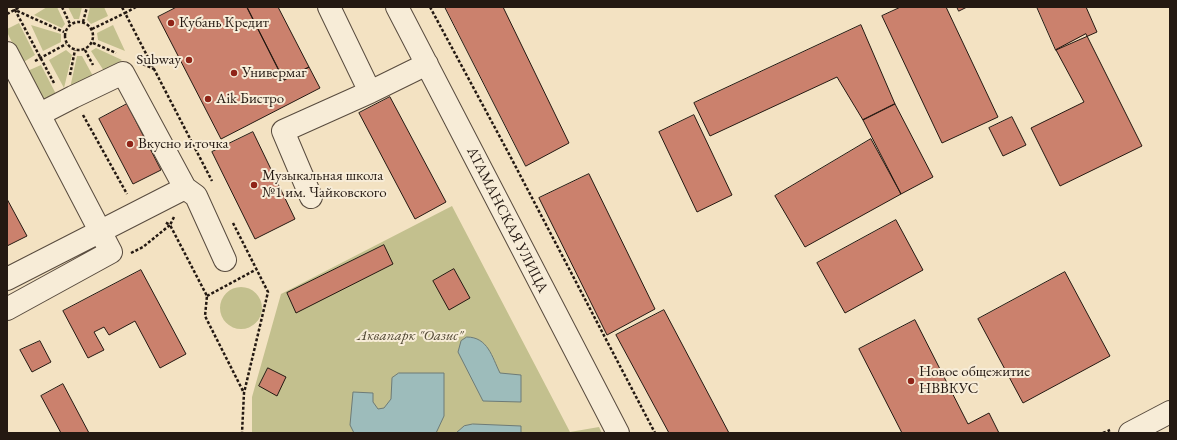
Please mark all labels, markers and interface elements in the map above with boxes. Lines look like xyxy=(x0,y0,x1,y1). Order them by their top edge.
place label: Кубань Кредит xyxy=(179,14,269,32)
marker: Кубань Кредит xyxy=(166,18,176,28)
place label: Subway xyxy=(136,51,181,69)
marker: Subway xyxy=(184,55,194,65)
place label: Универмаг xyxy=(242,64,306,82)
marker: Универмаг xyxy=(229,68,239,78)
place label: Aik Бистро xyxy=(216,90,284,108)
marker: Aik Бистро xyxy=(203,94,213,104)
place label: Вкусно и точка xyxy=(138,135,228,153)
marker: Вкусно и точка xyxy=(125,139,135,149)
street label: АТАМАНСКАЯ УЛИЦА xyxy=(462,144,552,296)
place label: Музыкальная школа №1 им. Чайковского xyxy=(262,167,387,202)
marker: Музыкальная школа №1 им. Чайковского xyxy=(249,180,259,190)
park label: Аквапарк "Оазис" xyxy=(357,327,463,345)
place label: Новое общежитие НВВКУС xyxy=(919,363,1030,398)
marker: Новое общежитие НВВКУС xyxy=(906,376,916,386)

